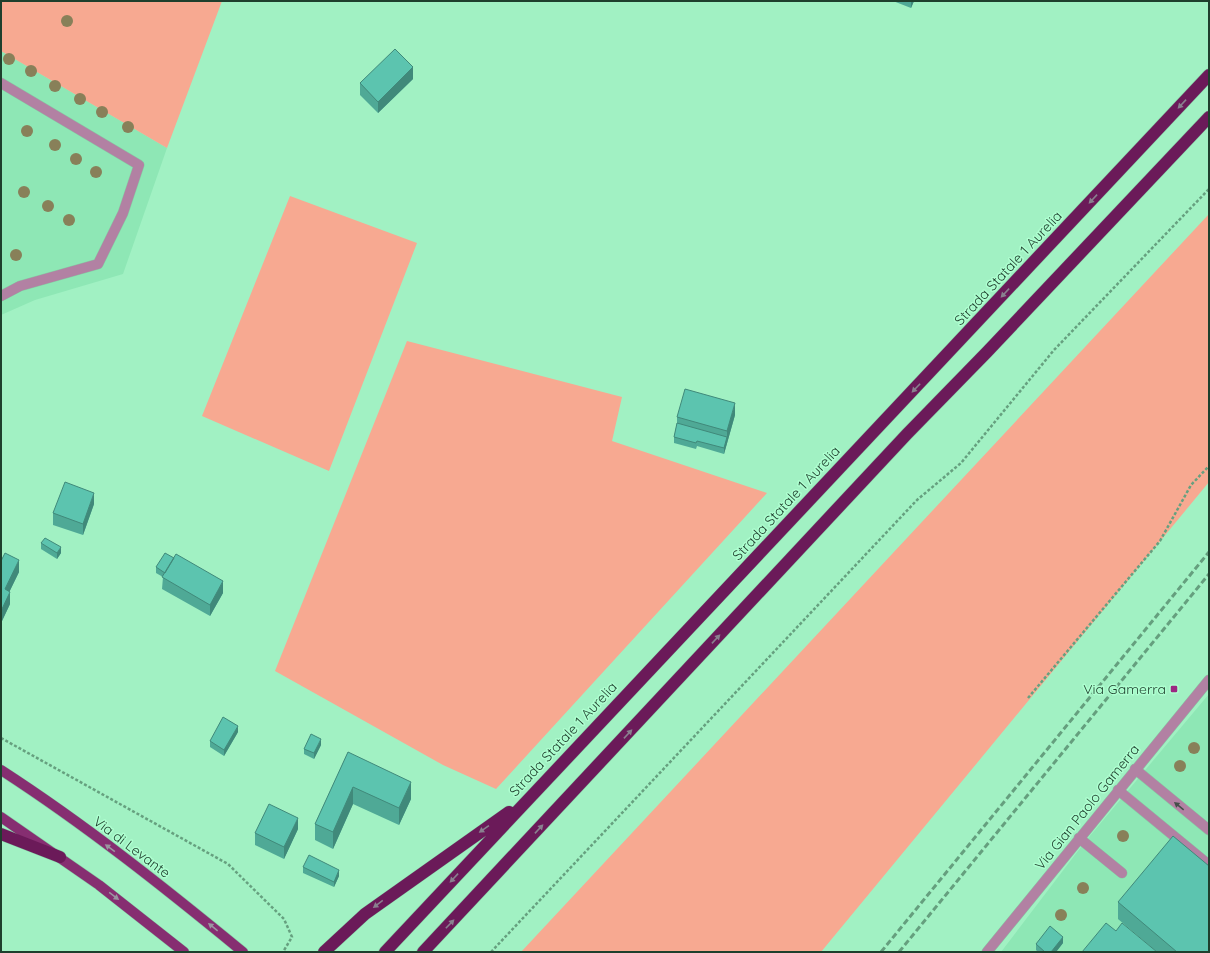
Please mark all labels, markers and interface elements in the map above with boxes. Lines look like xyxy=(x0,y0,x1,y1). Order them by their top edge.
one-way arrow xyxy=(1178,99,1187,109)
one-way arrow xyxy=(1089,193,1098,204)
street label: Strada Statale 1 Aurelia xyxy=(950,207,1066,329)
one-way arrow xyxy=(1000,288,1009,299)
one-way arrow xyxy=(911,383,920,393)
street label: Strada Statale 1 Aurelia xyxy=(728,442,844,564)
one-way arrow xyxy=(712,634,721,644)
street label: Strada Statale 1 Aurelia xyxy=(505,678,621,800)
place label: Via Gamerra xyxy=(1083,680,1166,698)
marker: Via Gamerra xyxy=(1169,684,1179,694)
one-way arrow xyxy=(623,729,633,739)
street label: Via Gian Paolo Gamerra xyxy=(1031,741,1143,873)
one-way arrow xyxy=(1173,801,1184,810)
street label: Via di Levante xyxy=(90,812,174,882)
one-way arrow xyxy=(534,824,544,834)
one-way arrow xyxy=(479,825,489,833)
one-way arrow xyxy=(105,843,116,852)
one-way arrow xyxy=(450,874,459,883)
one-way arrow xyxy=(109,892,120,901)
one-way arrow xyxy=(373,900,384,908)
one-way arrow xyxy=(445,919,455,929)
one-way arrow xyxy=(207,923,218,932)

